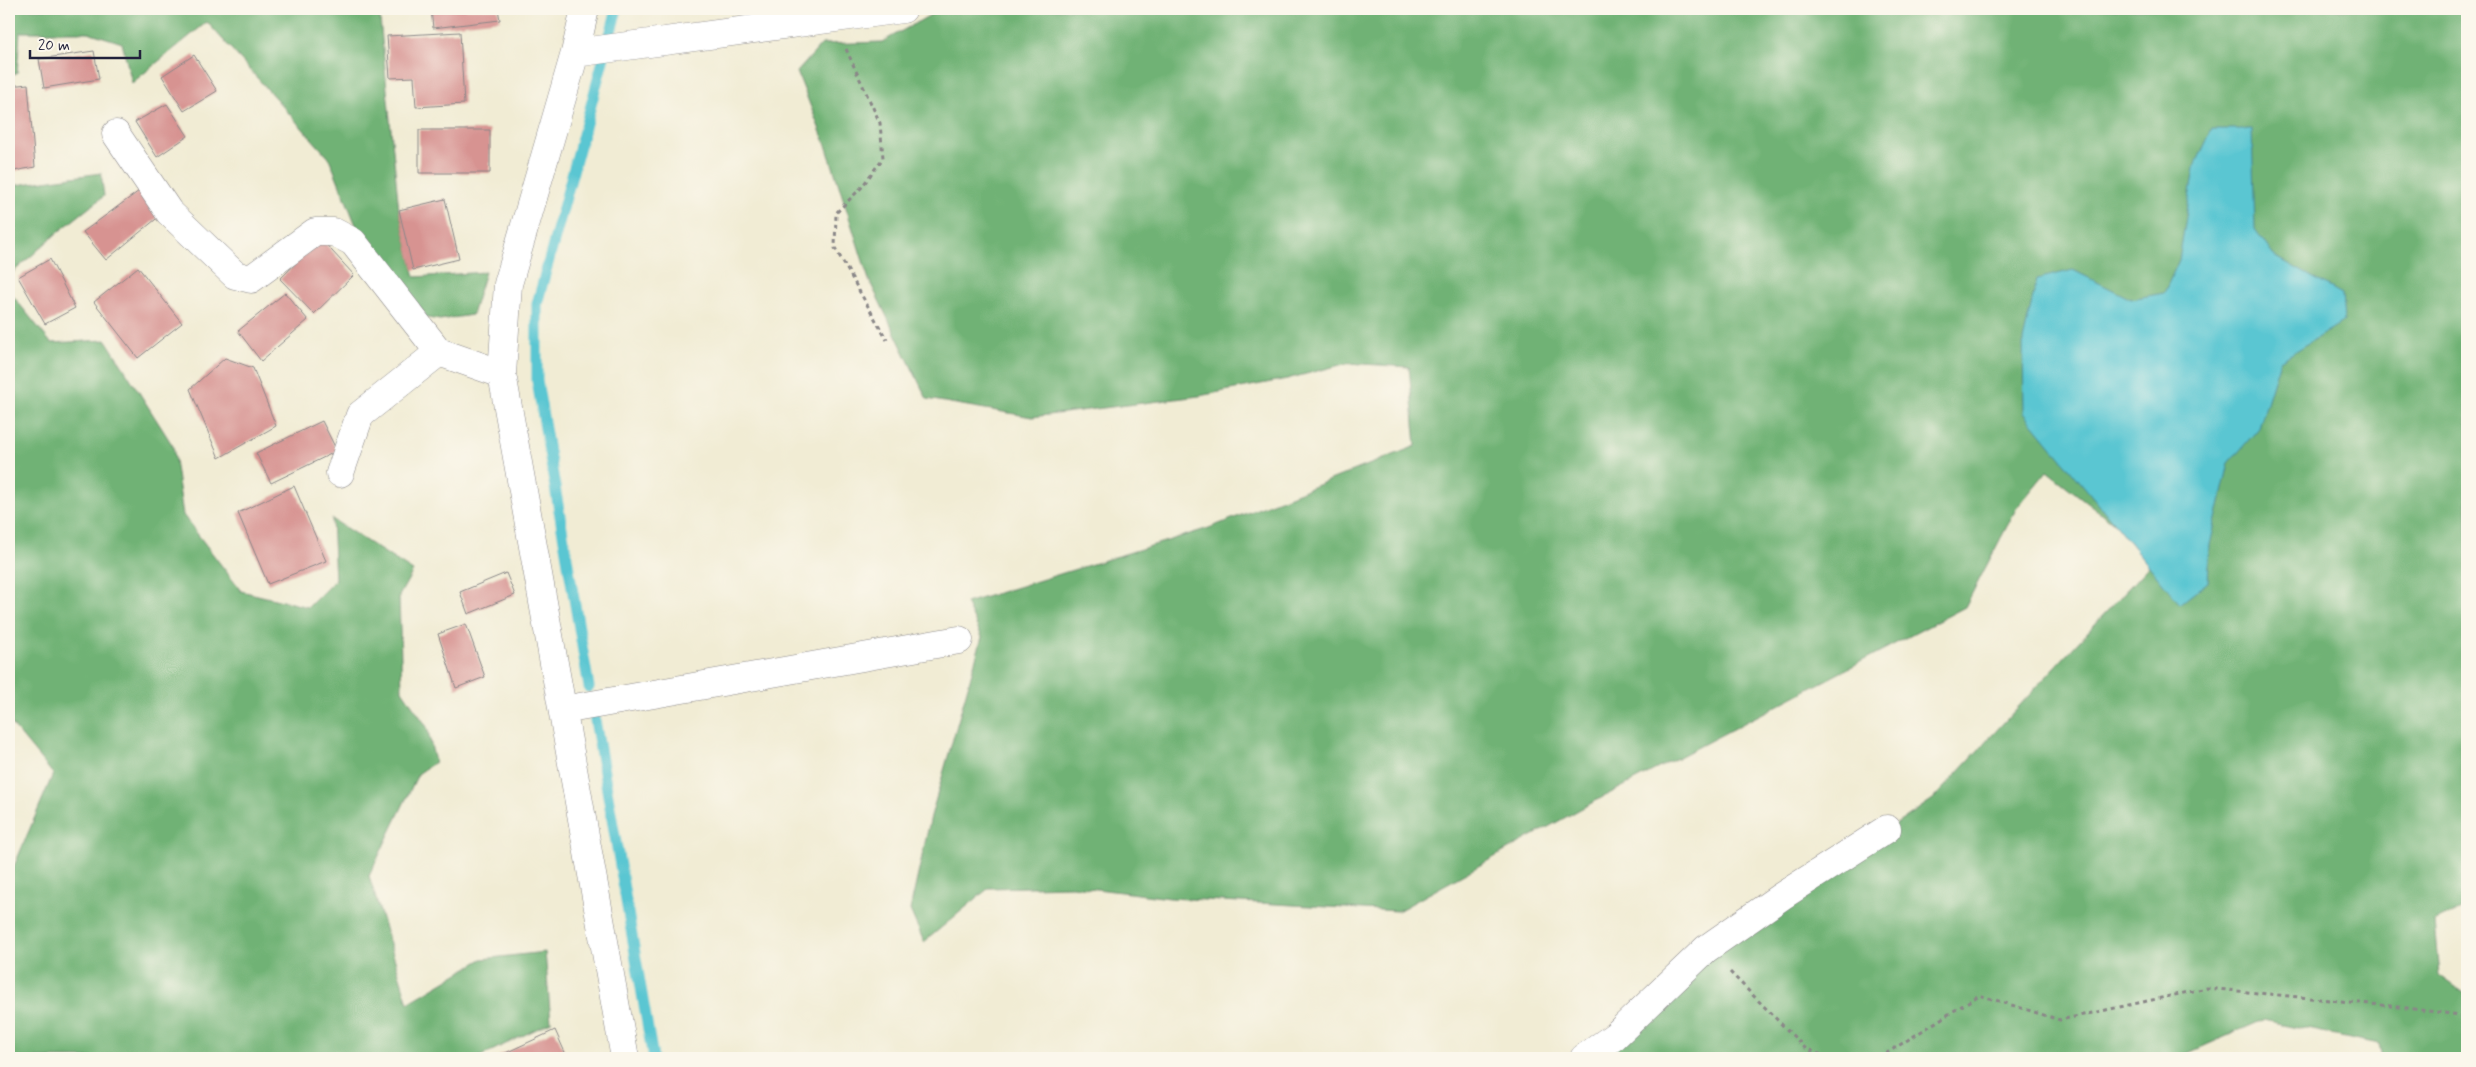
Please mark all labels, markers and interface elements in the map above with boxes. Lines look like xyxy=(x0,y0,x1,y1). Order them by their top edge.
scale bar xyxy=(30,28,140,60)
text: 20 m xyxy=(38,36,70,56)

